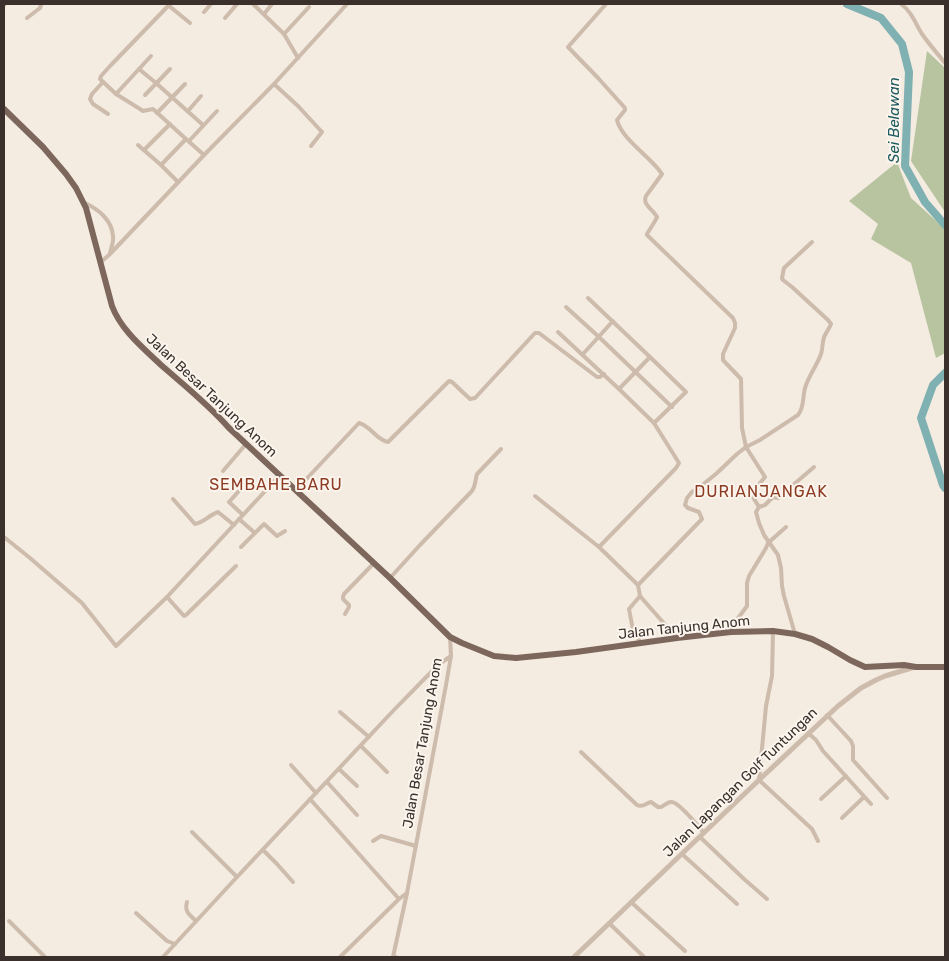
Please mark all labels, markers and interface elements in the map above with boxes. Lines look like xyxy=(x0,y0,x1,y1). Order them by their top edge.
water label: Sei Belawan xyxy=(885,77,903,163)
street label: Jalan Besar Tanjung Anom xyxy=(143,330,281,461)
district label: SEMBAHE BARU xyxy=(209,475,343,494)
district label: DURIANJANGAK xyxy=(694,482,828,501)
street label: Jalan Tanjung Anom xyxy=(617,612,751,643)
street label: Jalan Besar Tanjung Anom xyxy=(399,656,446,830)
street label: Jalan Lapangan Golf Tuntungan xyxy=(660,704,821,861)

